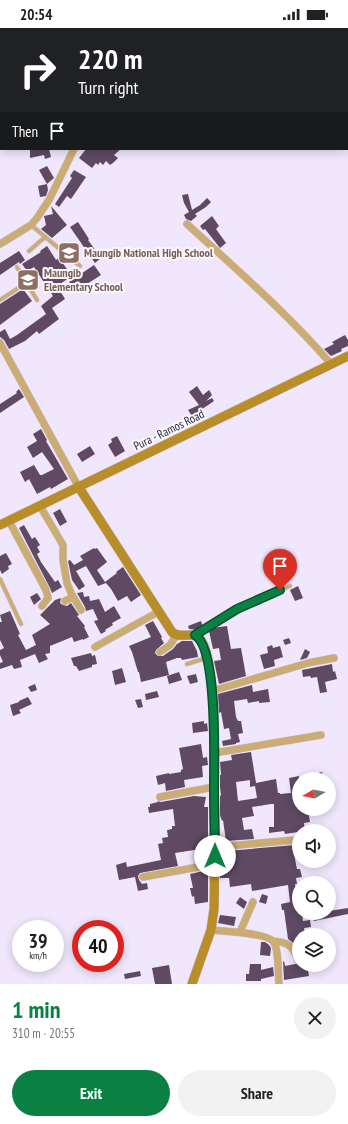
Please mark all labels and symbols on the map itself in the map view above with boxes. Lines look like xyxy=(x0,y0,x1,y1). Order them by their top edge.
school or university icon: Maungib National High School xyxy=(56,240,82,266)
place label: Maungib National High School xyxy=(84,245,213,260)
place label: Maungib Elementary School xyxy=(44,265,123,294)
school or university icon: Maungib Elementary School xyxy=(15,267,41,293)
street label: Pura - Ramos Road xyxy=(131,406,207,453)
pin xyxy=(263,549,297,590)
north arrow xyxy=(292,772,336,816)
position arrow xyxy=(194,835,236,877)
speed limit sign: 40 xyxy=(72,920,124,972)

